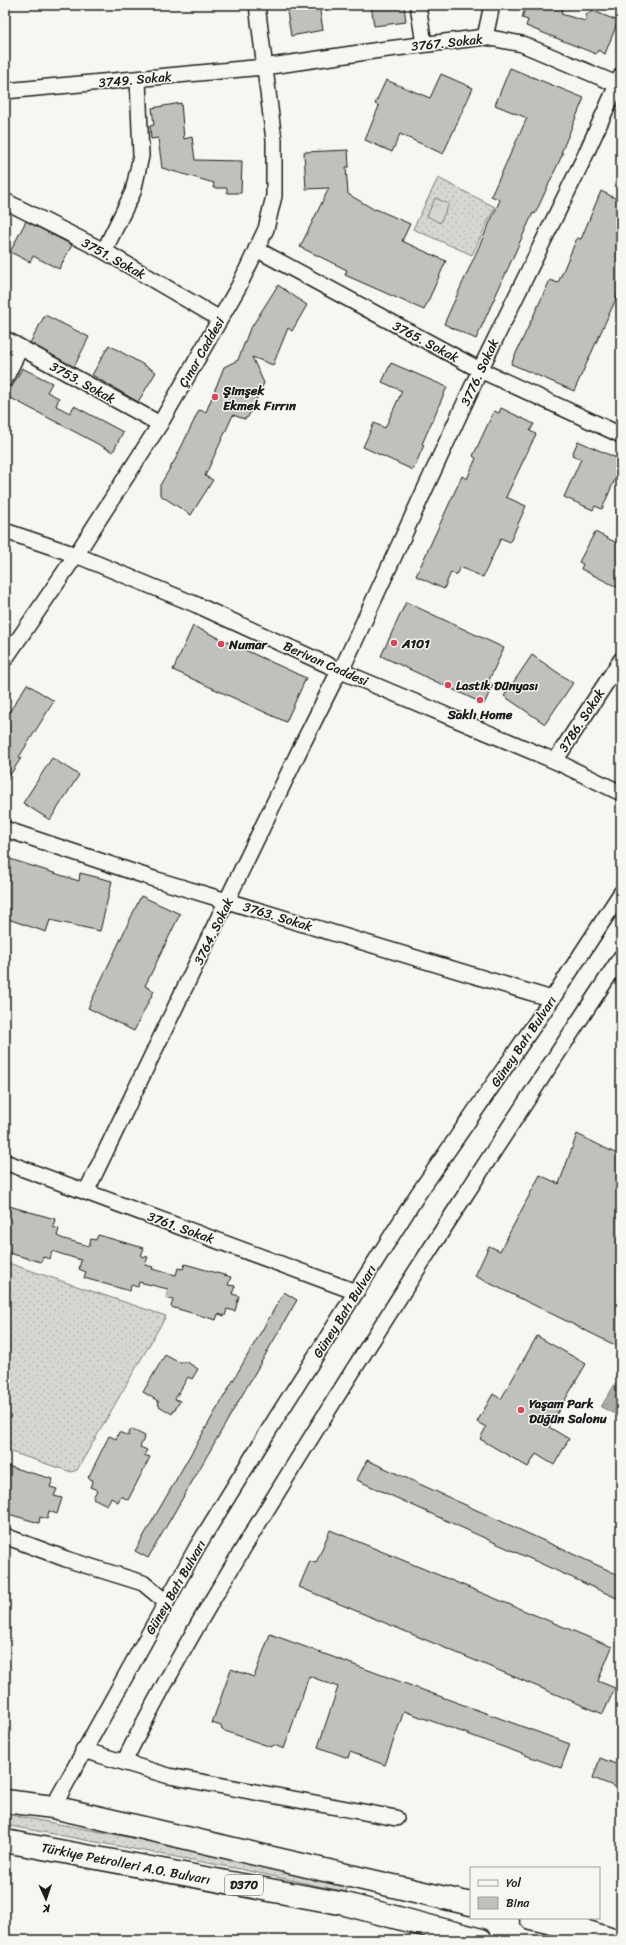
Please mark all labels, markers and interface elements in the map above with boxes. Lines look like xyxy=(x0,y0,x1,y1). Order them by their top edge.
street label: 3767. Sokak xyxy=(410,27,484,58)
street label: 3749. Sokak xyxy=(98,65,173,94)
street label: 3751. Sokak xyxy=(77,231,150,286)
street label: Çınar Caddesi xyxy=(172,312,231,392)
street label: 3765. Sokak xyxy=(388,314,463,369)
street label: 3776. Sokak xyxy=(454,335,505,410)
street label: 3753. Sokak xyxy=(46,355,120,410)
place label: Şimşek Ekmek Fırrın xyxy=(222,379,297,417)
marker: Şimşek Ekmek Fırrın xyxy=(210,392,220,402)
place label: A101 xyxy=(401,632,430,655)
place label: Numar xyxy=(228,633,268,656)
street label: Berivan Caddesi xyxy=(280,634,372,693)
marker: A101 xyxy=(389,638,399,648)
marker: Numar xyxy=(216,639,226,649)
place label: Lastik Dünyası xyxy=(456,674,538,697)
marker: Lastik Dünyası xyxy=(443,680,453,690)
street label: 3786. Sokak xyxy=(552,684,611,757)
marker: Saklı Home xyxy=(475,695,485,705)
place label: Saklı Home xyxy=(447,703,513,726)
street label: 3764. Sokak xyxy=(187,894,240,969)
street label: 3763. Sokak xyxy=(240,895,315,938)
street label: Güney Batı Bulvarı xyxy=(484,990,563,1092)
street label: 3761. Sokak xyxy=(144,1205,218,1250)
street label: Güney Batı Bulvarı xyxy=(306,1260,383,1362)
place label: Yaşam Park Düğün Salonu xyxy=(529,1392,608,1430)
marker: Yaşam Park Düğün Salonu xyxy=(516,1405,526,1415)
street label: Güney Batı Bulvarı xyxy=(139,1535,212,1639)
street label: Türkiye Petrolleri A.O. Bulvarı xyxy=(40,1836,213,1891)
legend xyxy=(470,1867,600,1919)
text: Yol xyxy=(506,1872,521,1894)
road number: D370 xyxy=(225,1875,263,1895)
north arrow xyxy=(26,1879,66,1919)
text: Bina xyxy=(506,1892,530,1914)
text: K xyxy=(41,1899,51,1918)

